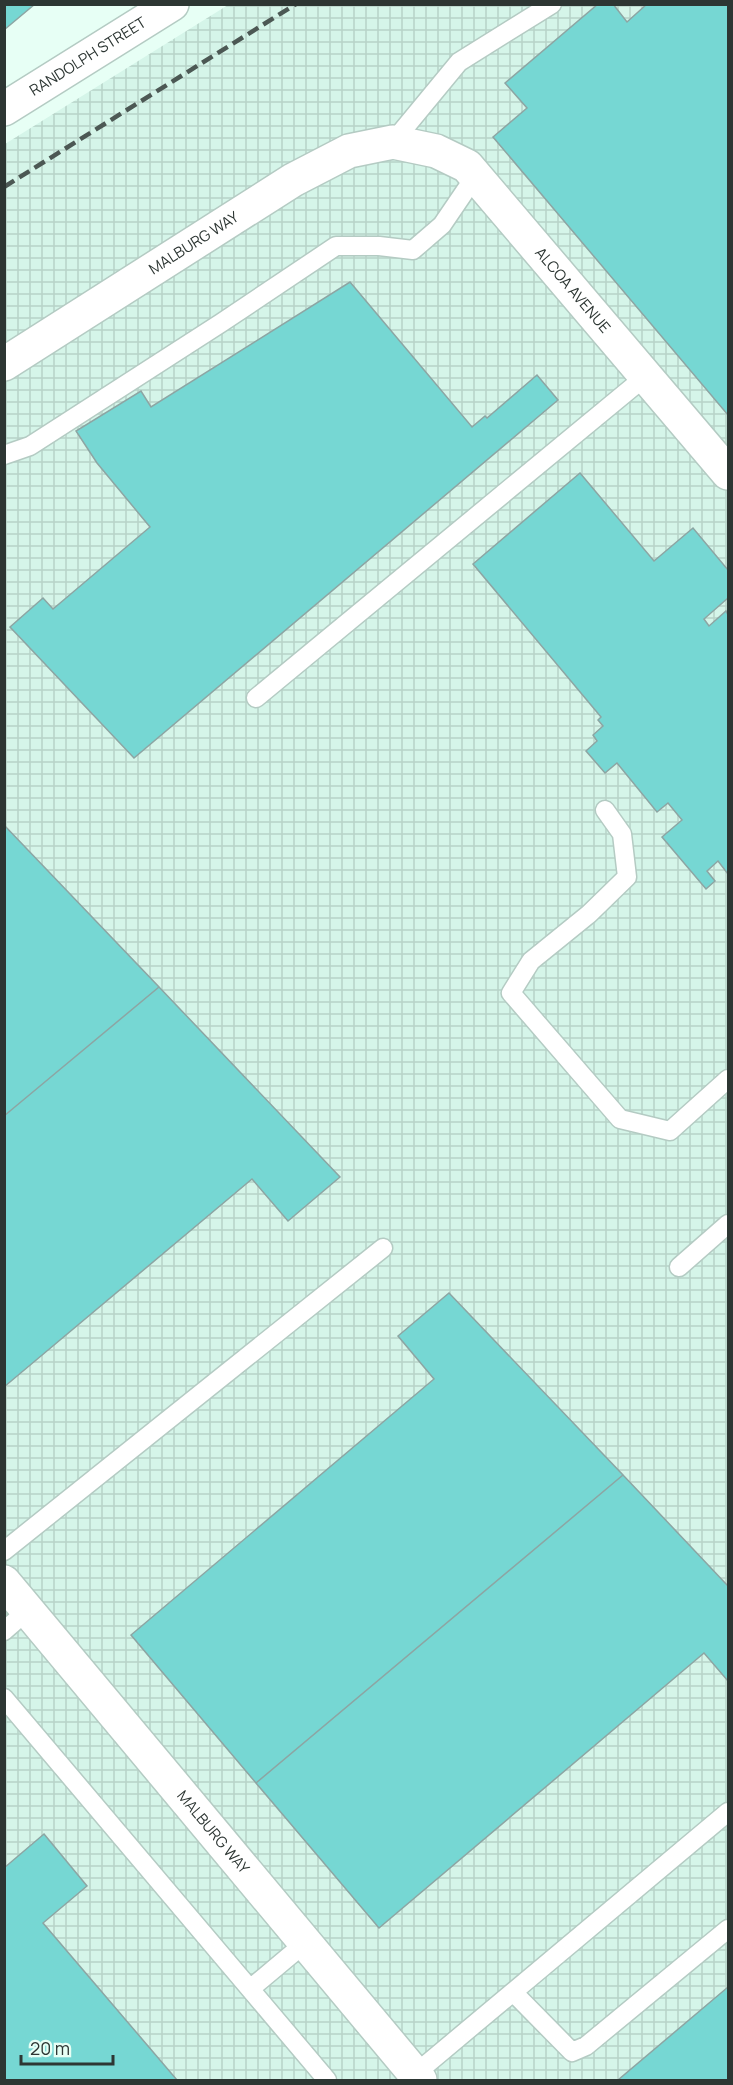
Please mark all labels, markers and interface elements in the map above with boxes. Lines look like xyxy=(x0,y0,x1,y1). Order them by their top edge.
street label: RANDOLPH STREET xyxy=(25,12,150,101)
street label: MALBURG WAY xyxy=(145,206,243,279)
street label: ALCOA AVENUE xyxy=(531,243,615,337)
street label: MALBURG WAY xyxy=(172,1786,255,1878)
scale bar xyxy=(21,2028,112,2066)
text: 20 m xyxy=(30,2036,70,2060)

